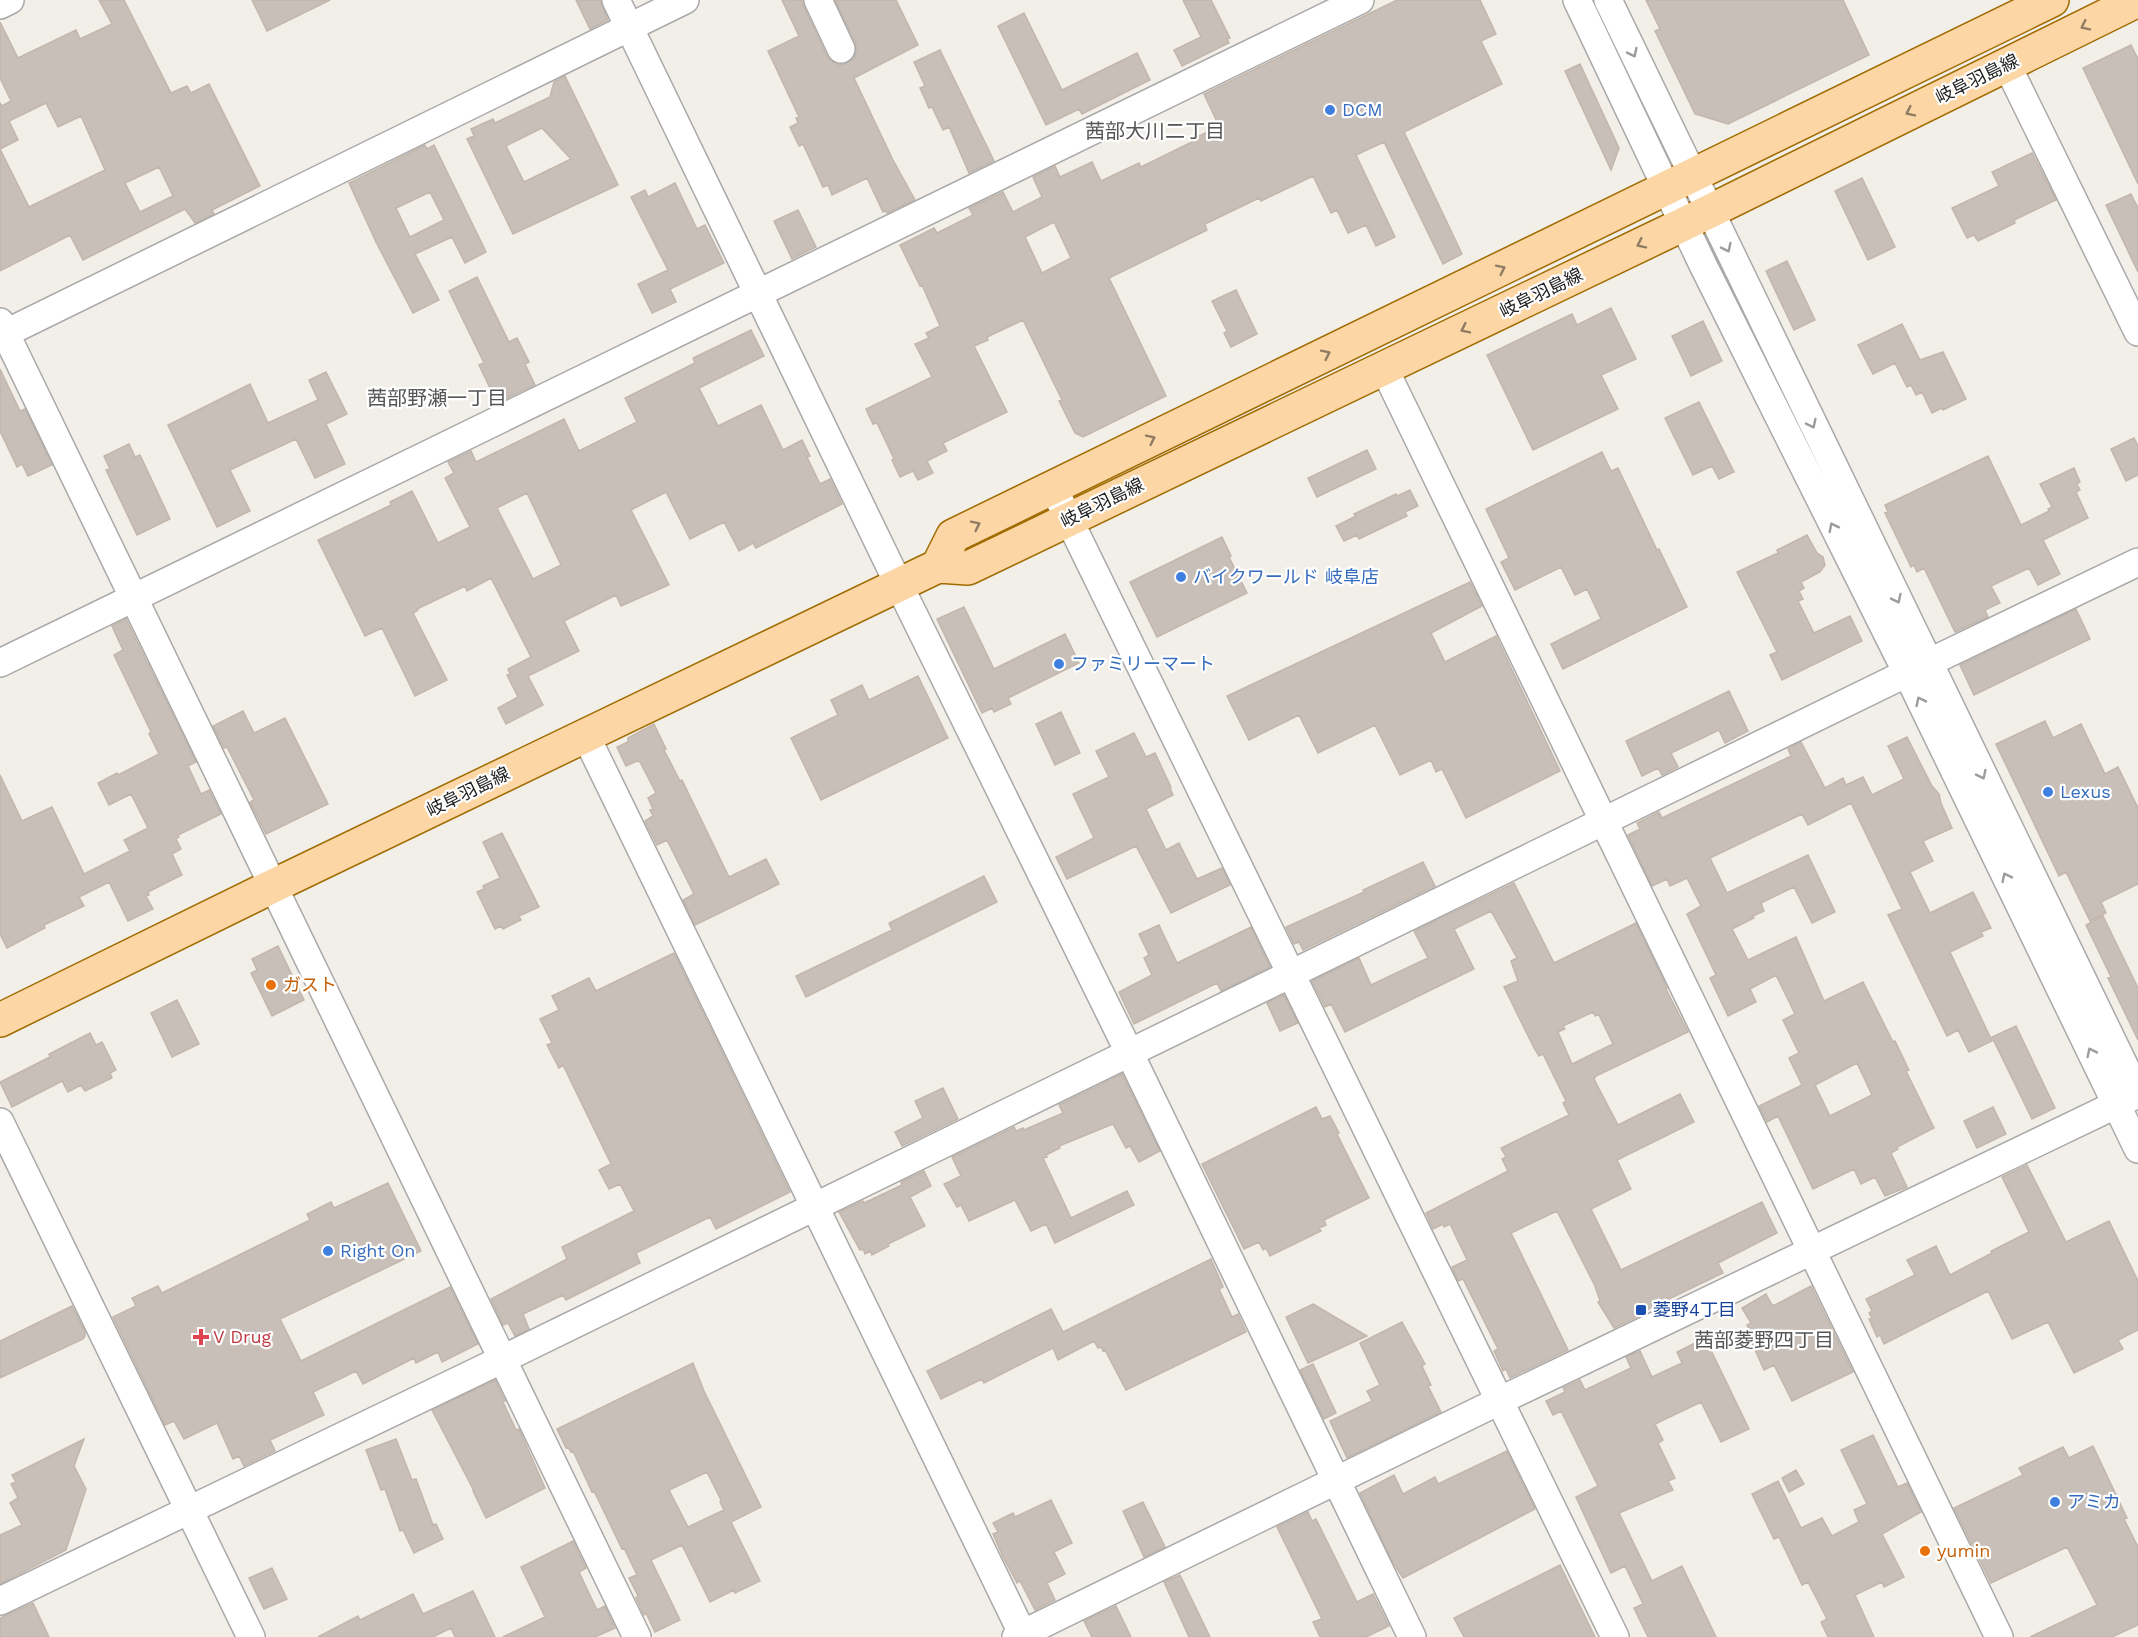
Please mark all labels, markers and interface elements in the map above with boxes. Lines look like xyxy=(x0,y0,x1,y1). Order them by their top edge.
one-way arrow xyxy=(2081,19,2092,30)
one-way arrow xyxy=(1626,46,1638,57)
street label: 岐阜羽島線 xyxy=(1932,49,2022,108)
place label: DCM xyxy=(1342,99,1383,120)
marker: DCM xyxy=(1323,103,1337,117)
one-way arrow xyxy=(1906,105,1917,116)
district label: 茜部大川二丁目 xyxy=(1085,119,1225,143)
one-way arrow xyxy=(1637,237,1648,249)
one-way arrow xyxy=(1720,241,1732,252)
street label: 岐阜羽島線 xyxy=(1496,263,1586,322)
one-way arrow xyxy=(1495,264,1506,276)
one-way arrow xyxy=(1461,321,1472,333)
one-way arrow xyxy=(1319,349,1330,361)
district label: 茜部野瀬一丁目 xyxy=(367,386,507,410)
one-way arrow xyxy=(1805,417,1816,428)
one-way arrow xyxy=(1144,435,1155,447)
street label: 岐阜羽島線 xyxy=(1057,473,1147,532)
one-way arrow xyxy=(969,521,980,532)
one-way arrow xyxy=(1829,522,1841,533)
place label: バイクワールド 岐阜店 xyxy=(1193,566,1379,587)
marker: バイクワールド 岐阜店 xyxy=(1174,570,1188,584)
one-way arrow xyxy=(1889,593,1901,604)
place label: ファミリーマート xyxy=(1071,653,1215,674)
marker: ファミリーマート xyxy=(1052,657,1066,671)
one-way arrow xyxy=(1916,697,1928,708)
street label: 岐阜羽島線 xyxy=(423,762,513,821)
one-way arrow xyxy=(1975,768,1986,779)
place label: Lexus xyxy=(2060,781,2111,802)
marker: Lexus xyxy=(2041,785,2055,799)
one-way arrow xyxy=(2001,872,2013,883)
place label: ガスト xyxy=(283,974,337,995)
marker: ガスト xyxy=(264,978,278,992)
one-way arrow xyxy=(2087,1047,2098,1058)
place label: Right On xyxy=(340,1240,415,1261)
marker: Right On xyxy=(321,1244,335,1258)
place label: 菱野4丁目 xyxy=(1653,1299,1736,1320)
marker: 菱野4丁目 xyxy=(1634,1303,1648,1317)
place label: V Drug xyxy=(213,1326,272,1347)
district label: 茜部菱野四丁目 xyxy=(1694,1328,1834,1352)
marker: V Drug xyxy=(194,1330,208,1344)
place label: アミカ xyxy=(2067,1491,2121,1512)
marker: アミカ xyxy=(2048,1495,2062,1509)
place label: yumin xyxy=(1937,1540,1990,1561)
marker: yumin xyxy=(1918,1544,1932,1558)

